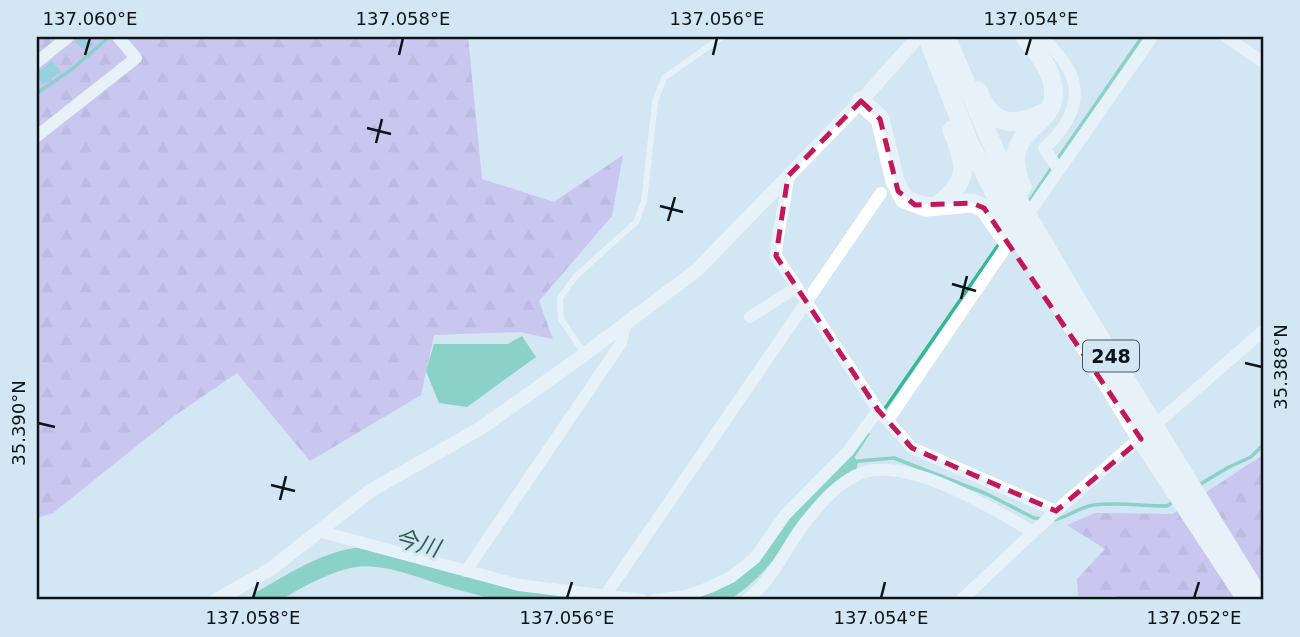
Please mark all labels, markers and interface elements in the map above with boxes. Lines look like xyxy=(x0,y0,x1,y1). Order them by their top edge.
text: 137.060°E xyxy=(43,8,137,29)
text: 137.058°E xyxy=(356,8,450,29)
text: 137.056°E xyxy=(670,8,764,29)
text: 137.054°E xyxy=(984,8,1078,29)
text: 35.388°N xyxy=(1270,324,1291,410)
road number: 248 xyxy=(1083,340,1139,372)
text: 35.390°N xyxy=(8,380,29,466)
water label: 今川 xyxy=(391,524,445,562)
text: 137.058°E xyxy=(206,607,300,628)
text: 137.056°E xyxy=(520,607,614,628)
text: 137.054°E xyxy=(834,607,928,628)
text: 137.052°E xyxy=(1147,607,1241,628)

